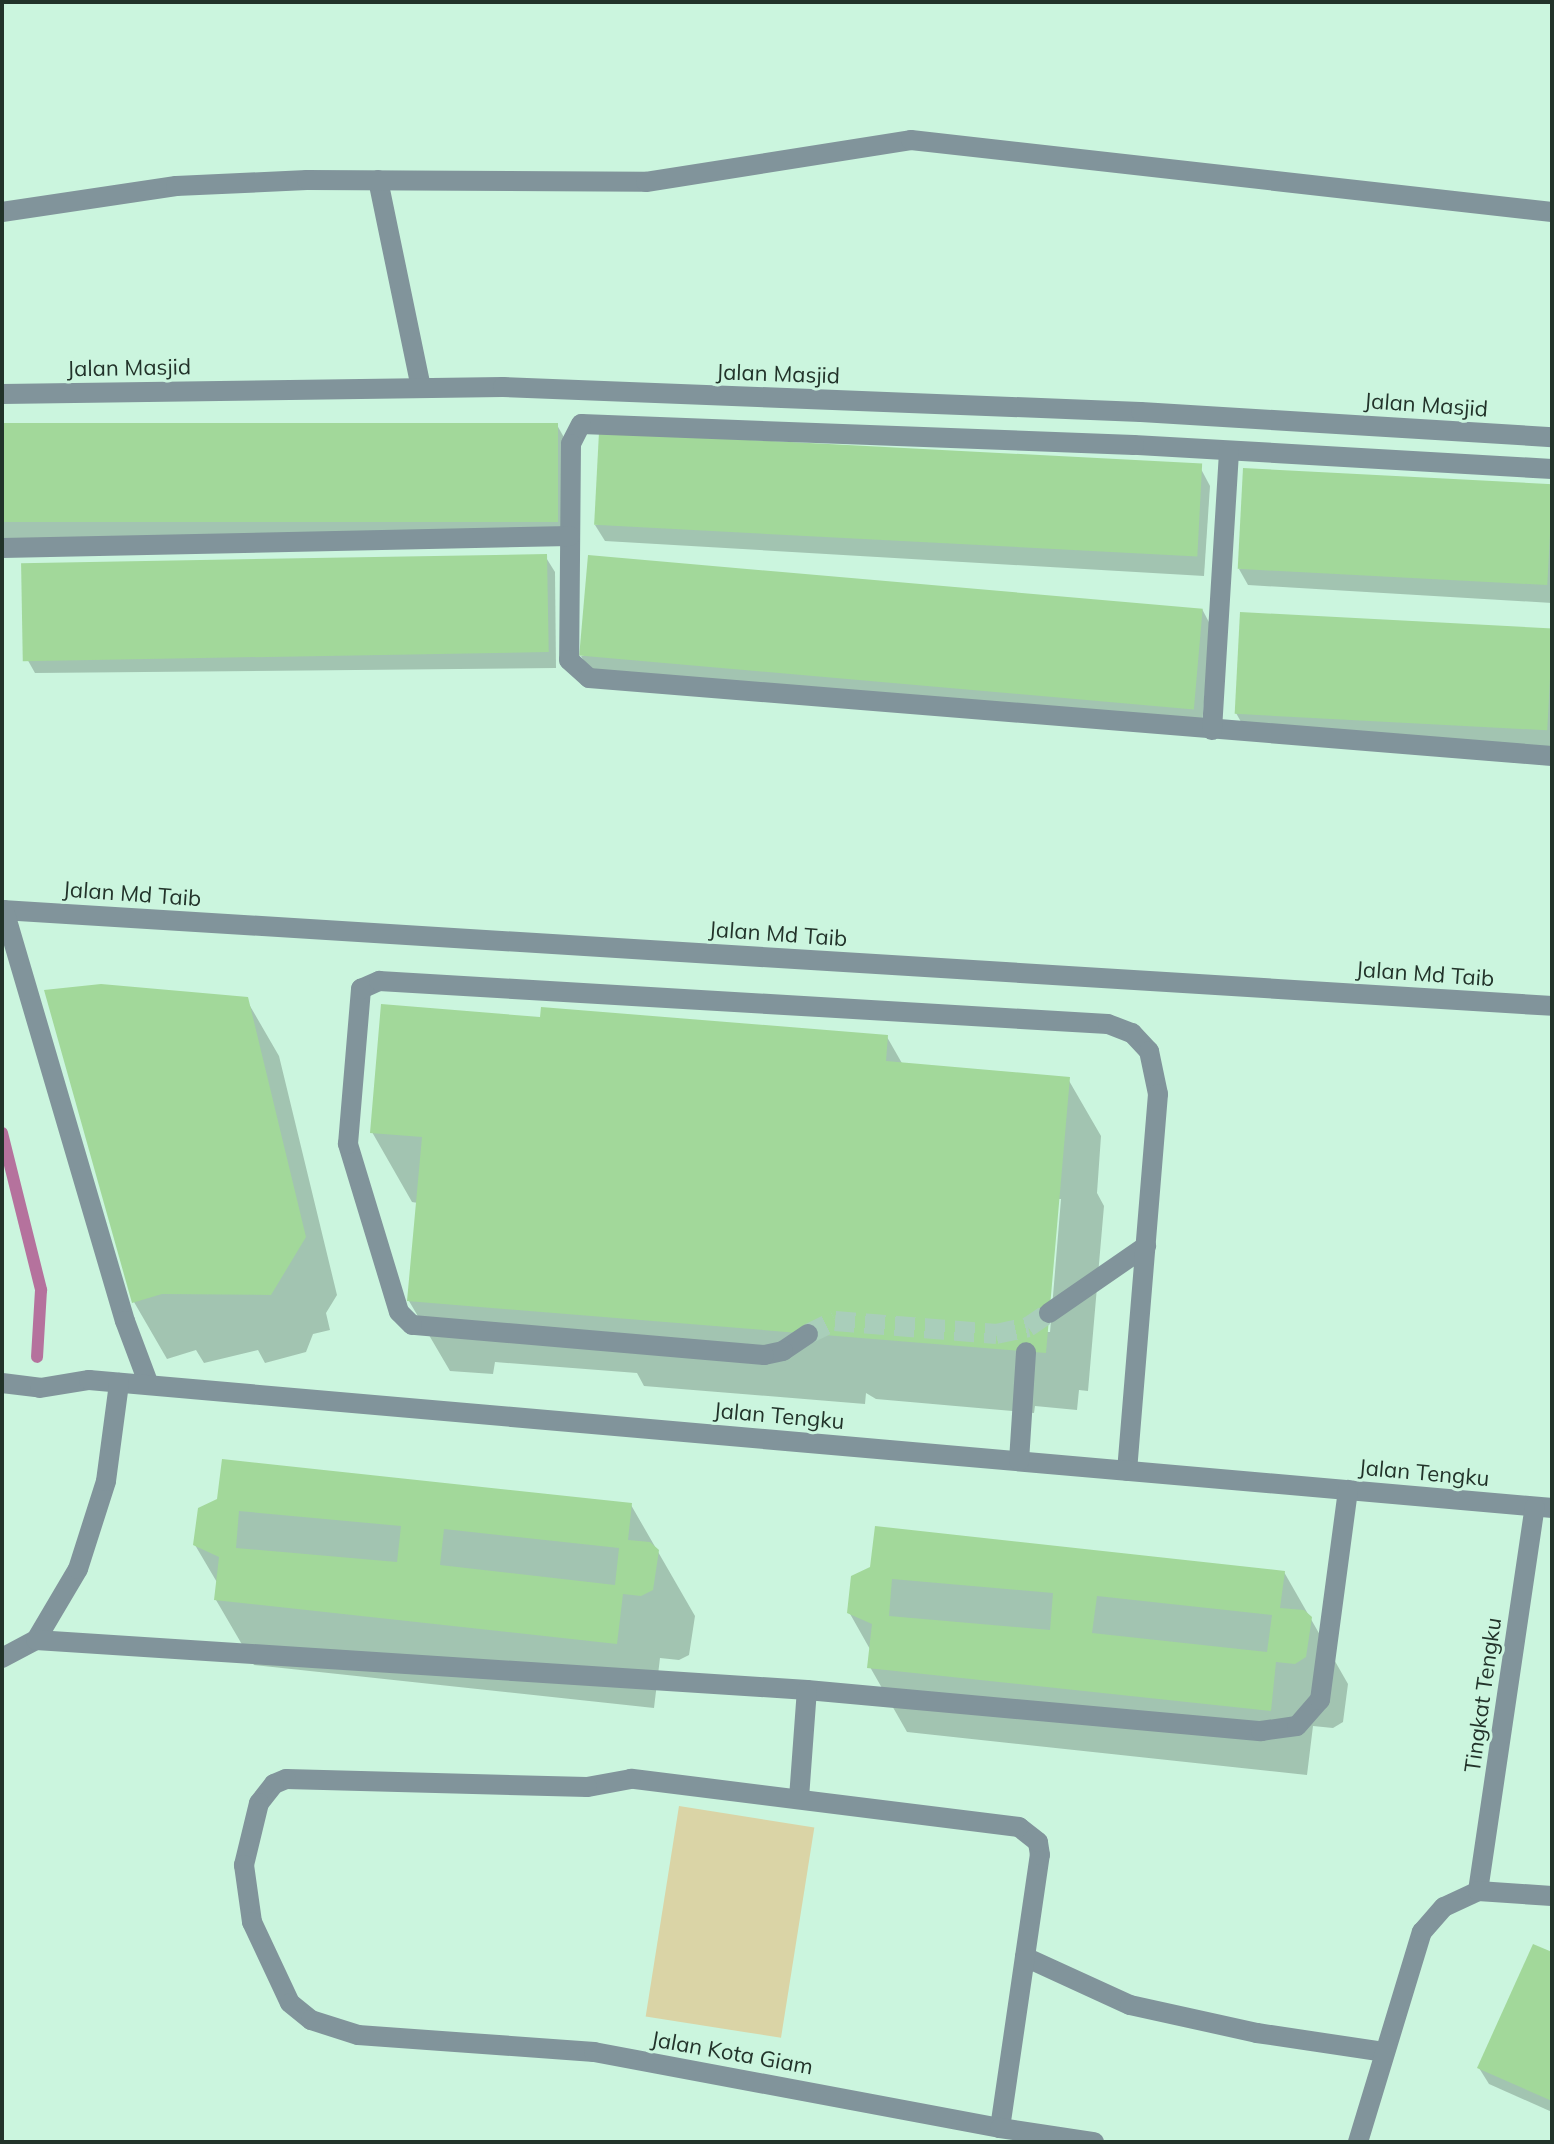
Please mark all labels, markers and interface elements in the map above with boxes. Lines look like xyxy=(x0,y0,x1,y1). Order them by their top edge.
street label: Jalan Masjid xyxy=(67,354,191,382)
street label: Jalan Masjid xyxy=(715,359,841,389)
street label: Jalan Masjid xyxy=(1363,388,1489,422)
street label: Jalan Md Taib xyxy=(62,876,202,912)
street label: Jalan Md Taib xyxy=(708,916,848,952)
street label: Jalan Md Taib xyxy=(1355,956,1495,992)
street label: Jalan Tengku xyxy=(712,1397,846,1435)
street label: Jalan Tengku xyxy=(1357,1454,1491,1492)
street label: Tingkat Tengku xyxy=(1459,1616,1507,1774)
street label: Jalan Kota Giam xyxy=(649,2026,815,2080)

